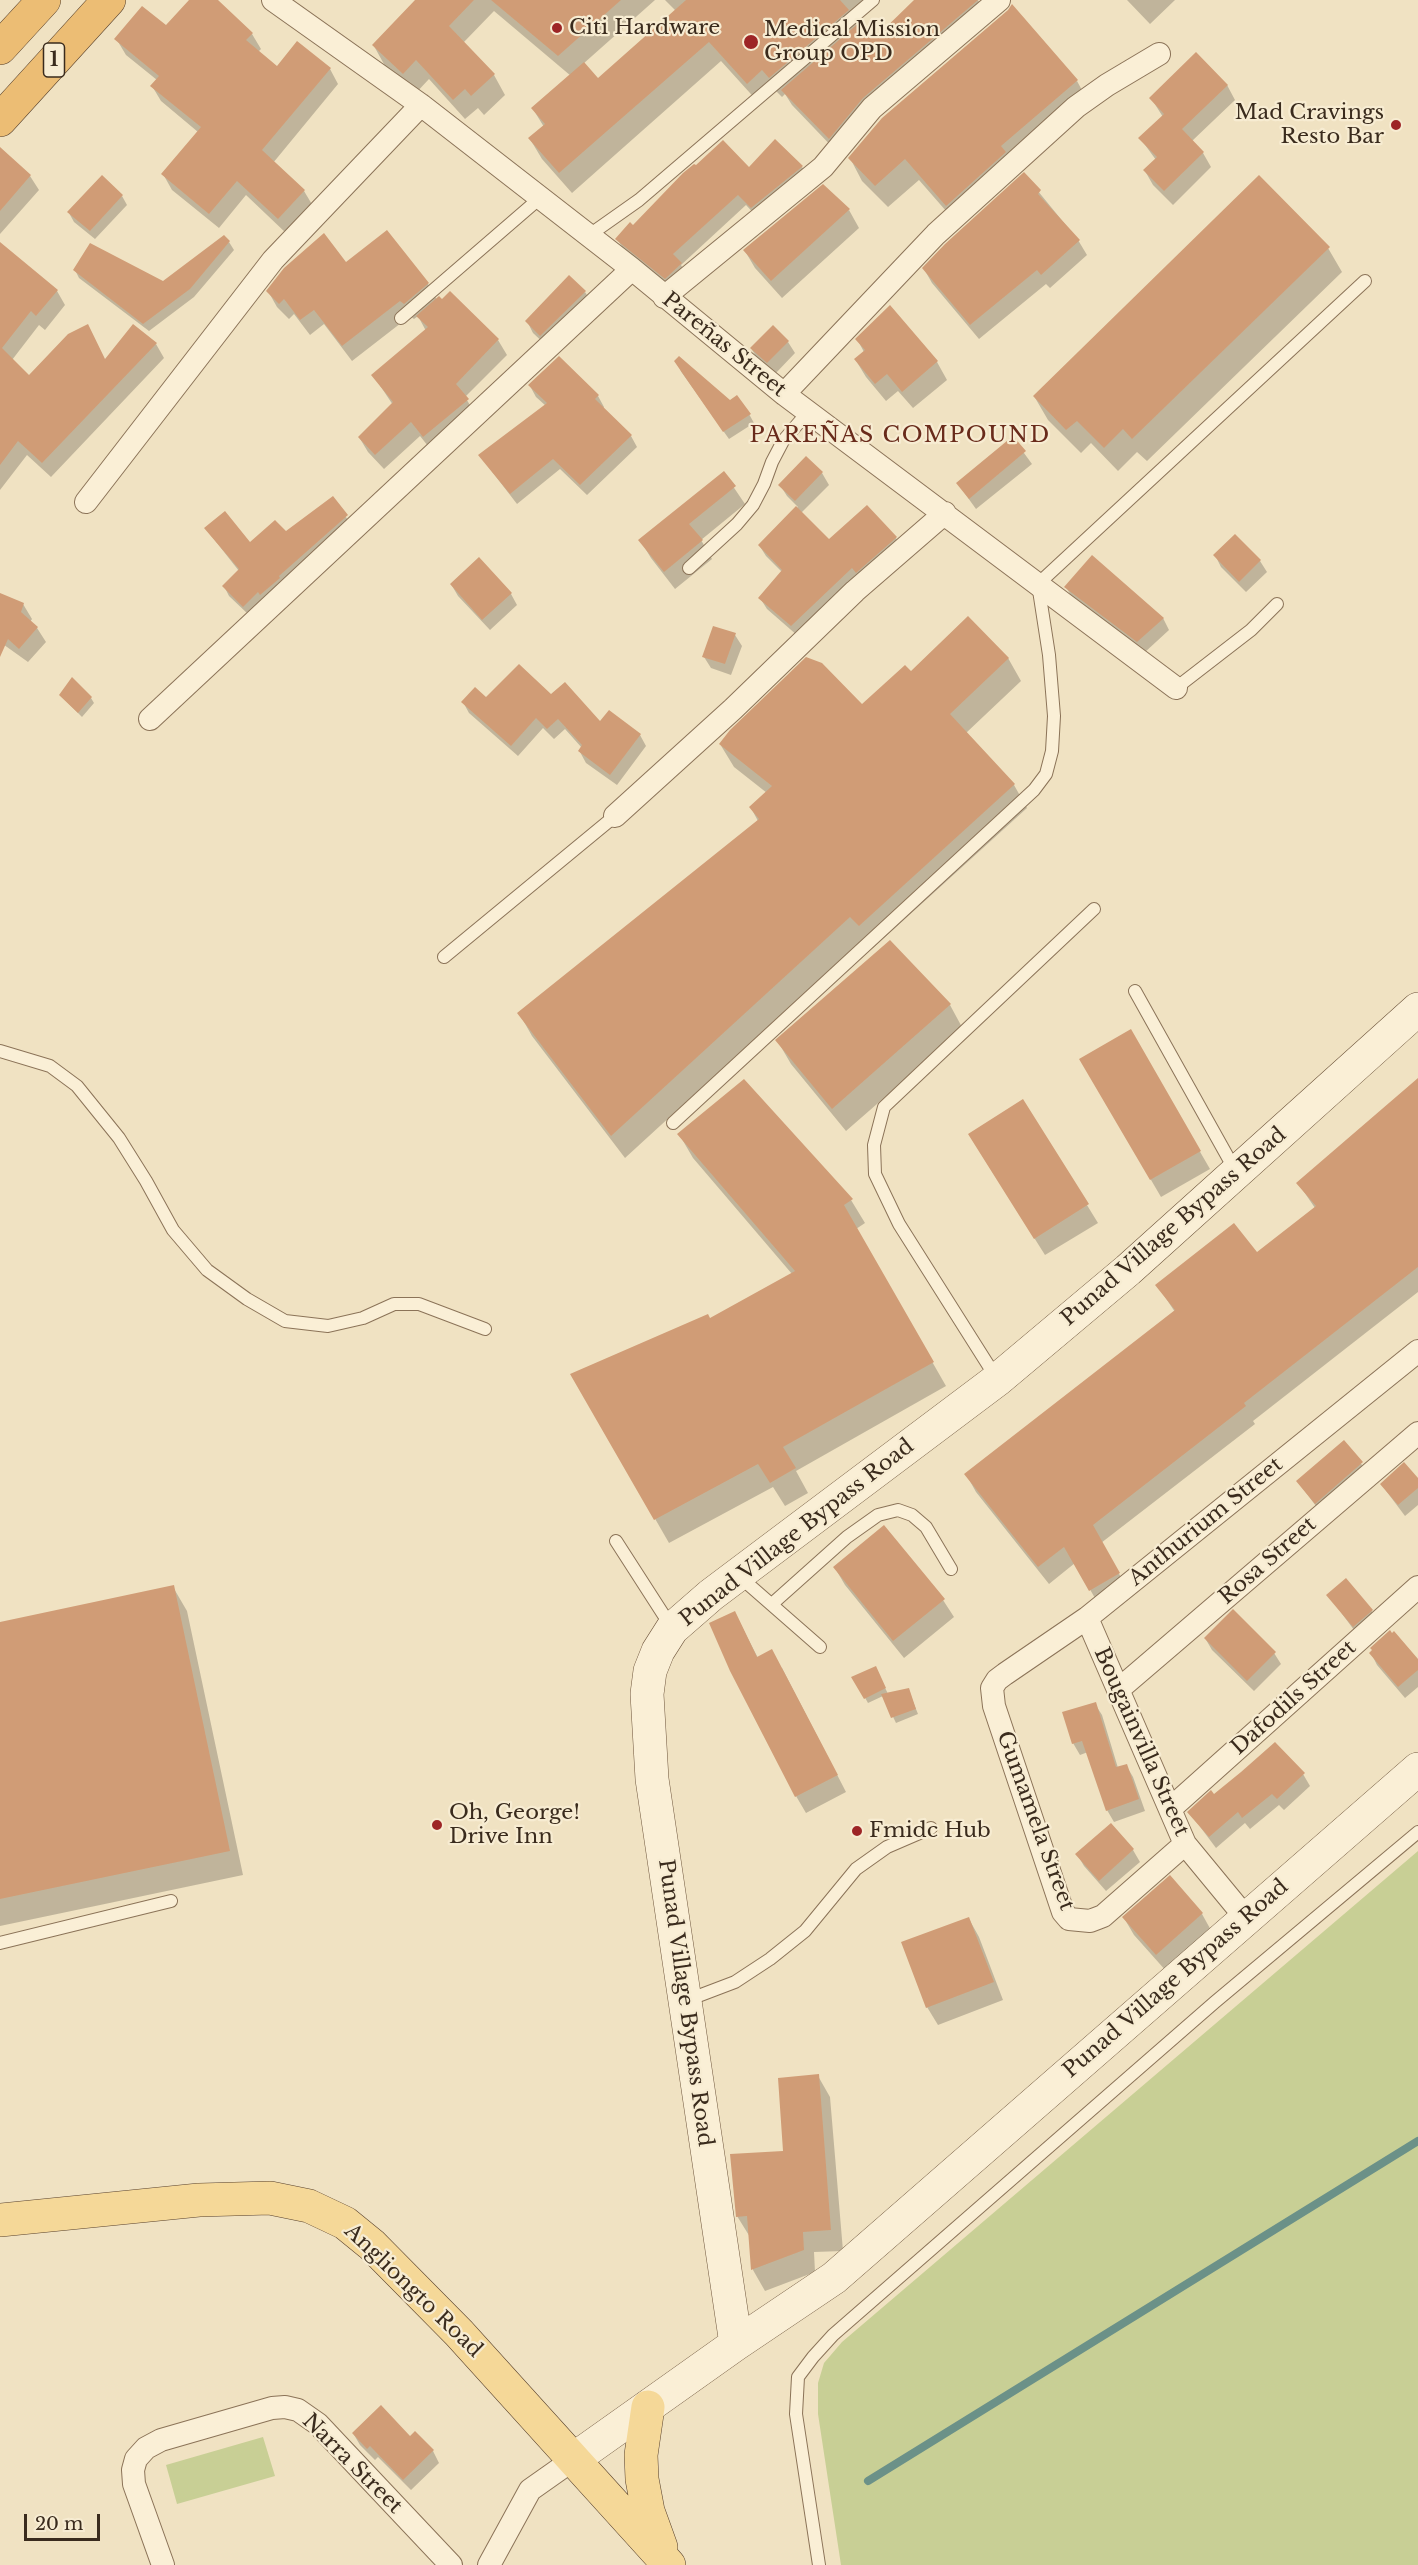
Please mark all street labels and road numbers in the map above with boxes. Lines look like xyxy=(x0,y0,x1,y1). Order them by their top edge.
road number: 1 xyxy=(44,43,64,77)
street label: Pareñas Street xyxy=(657,287,791,403)
street label: Punad Village Bypass Road xyxy=(1056,1122,1292,1332)
street label: Punad Village Bypass Road xyxy=(675,1434,919,1632)
street label: Anthurium Street xyxy=(1124,1452,1288,1592)
street label: Rosa Street xyxy=(1214,1512,1322,1610)
street label: Dafodils Street xyxy=(1226,1635,1362,1761)
street label: Bougainvilla Street xyxy=(1088,1644,1194,1840)
street label: Gumamela Street xyxy=(991,1728,1079,1914)
street label: Punad Village Bypass Road xyxy=(652,1858,718,2148)
street label: Punad Village Bypass Road xyxy=(1058,1874,1294,2084)
street label: Angliongto Road xyxy=(339,2219,487,2363)
street label: Narra Street xyxy=(297,2409,407,2519)

